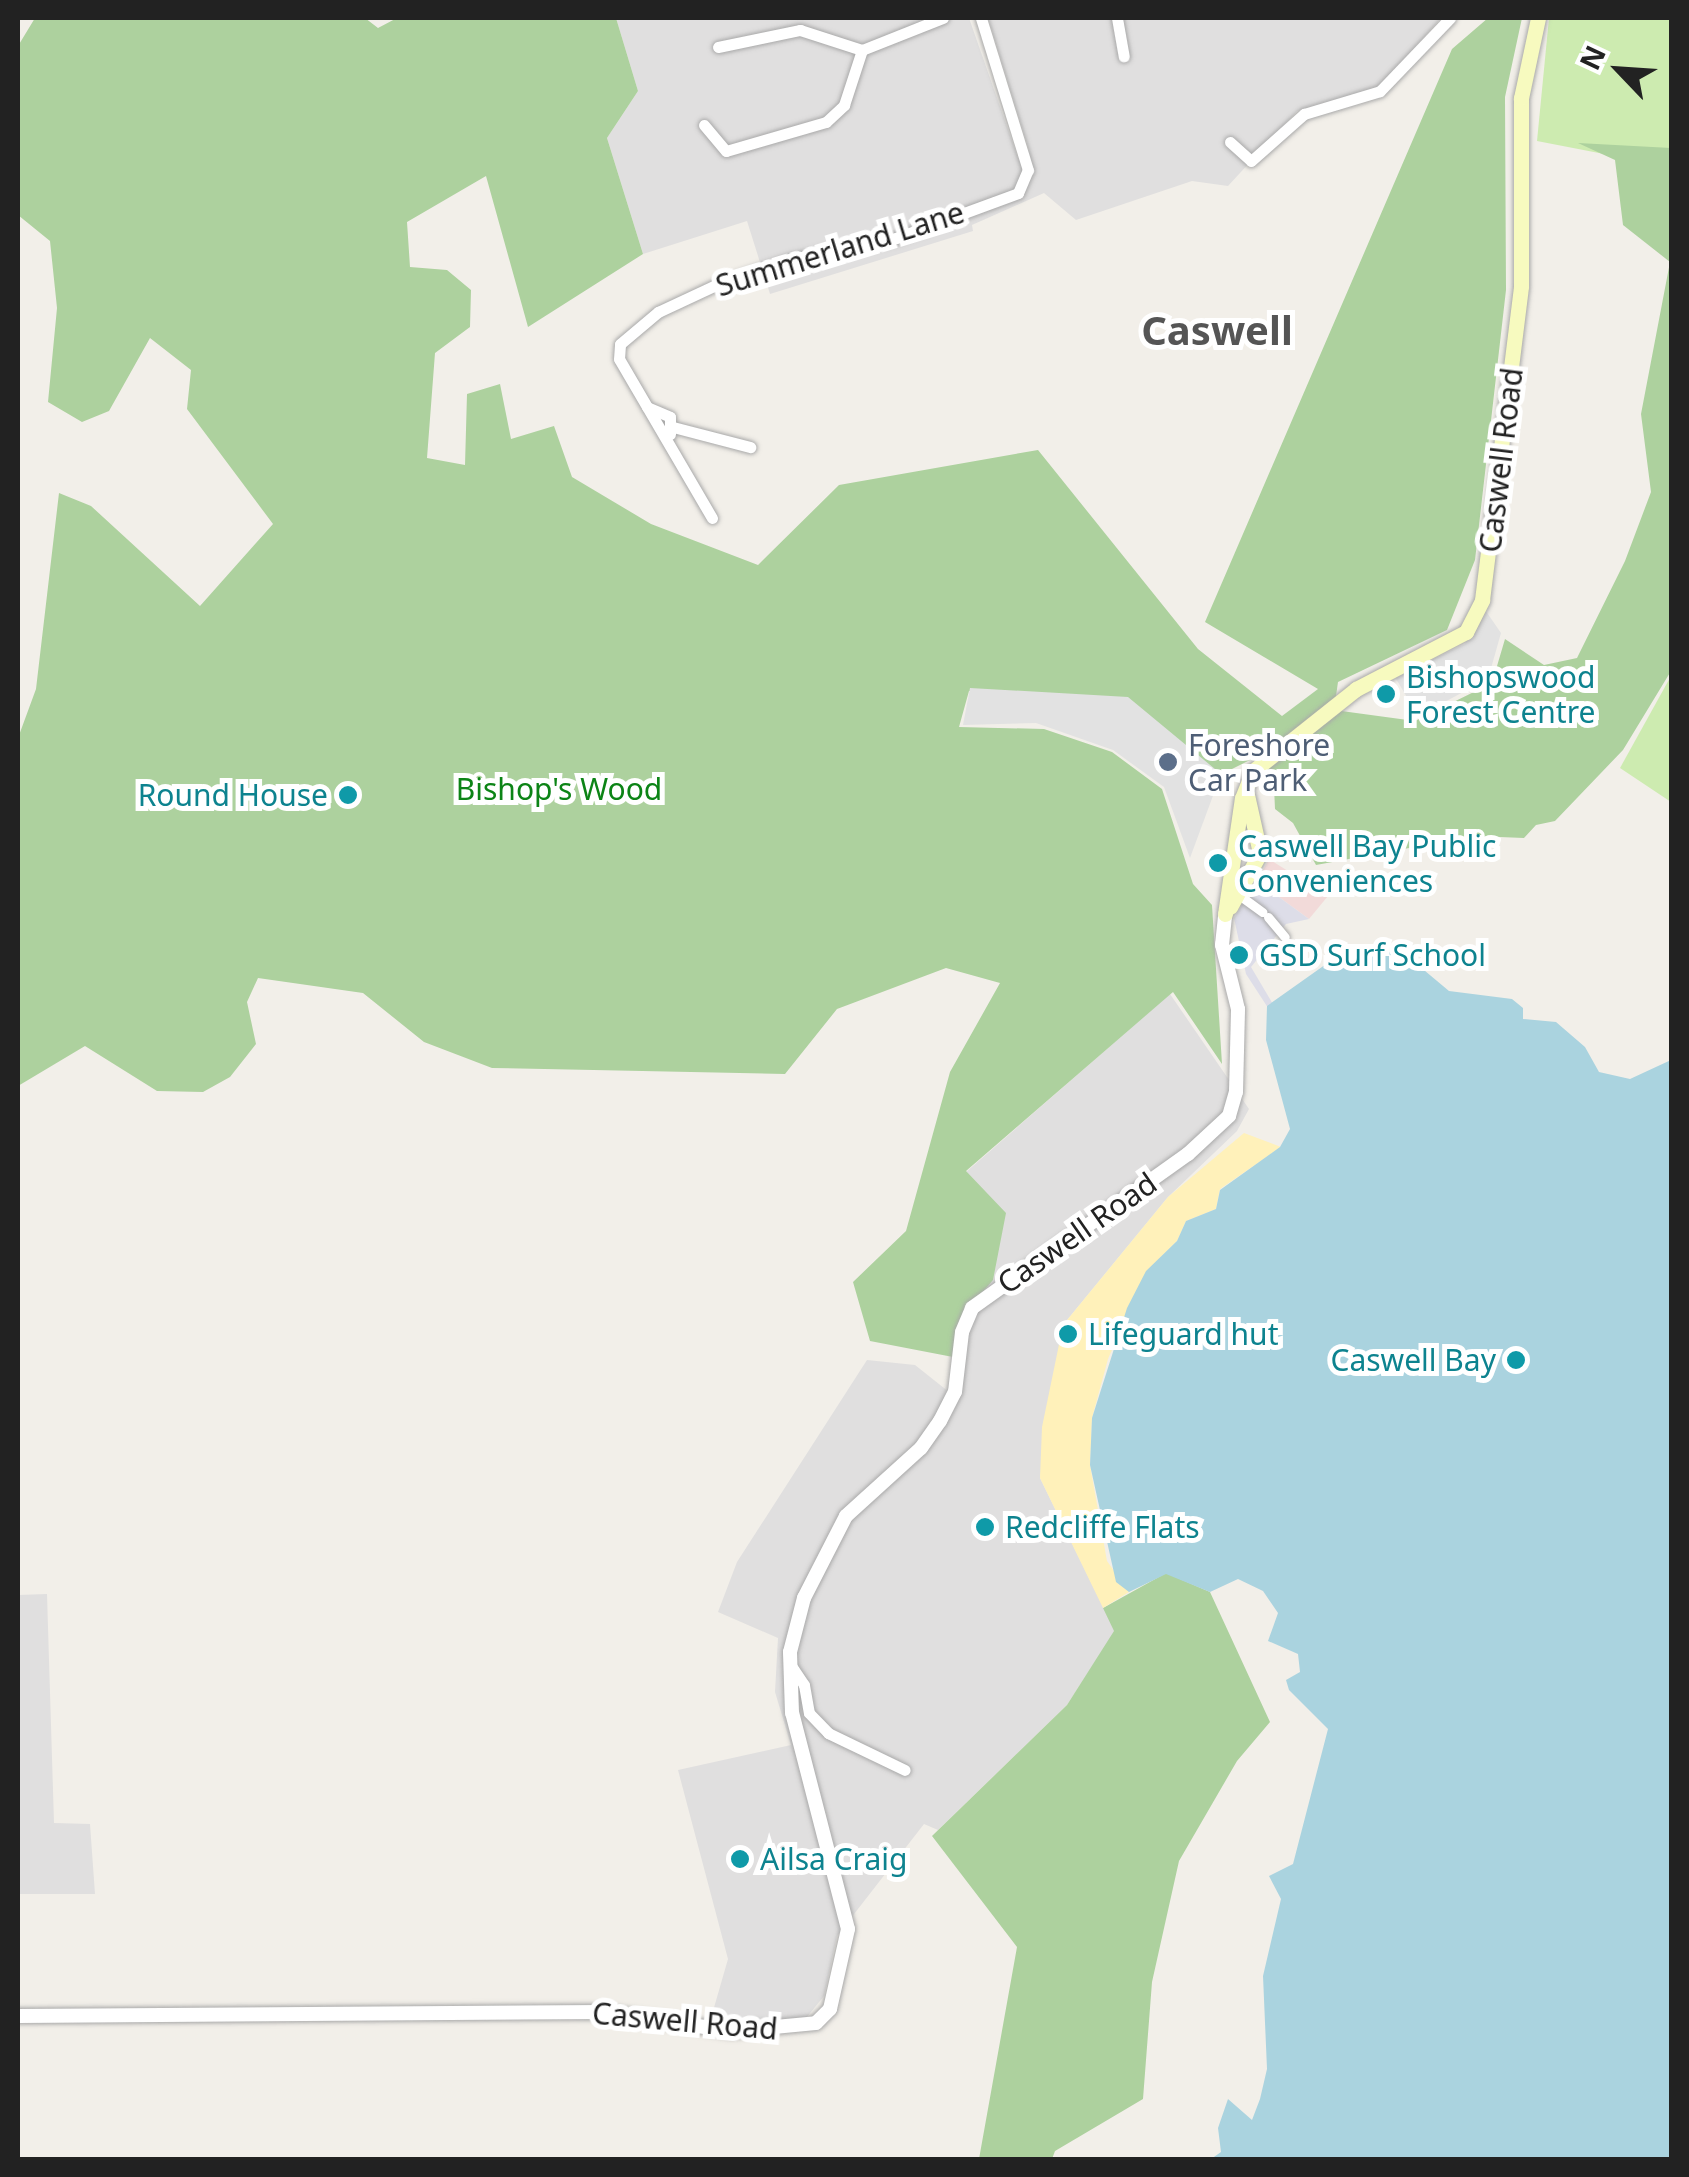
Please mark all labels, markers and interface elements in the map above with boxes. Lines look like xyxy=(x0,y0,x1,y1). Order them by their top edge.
north arrow xyxy=(1569,20,1669,120)
text: N xyxy=(1570,39,1614,76)
street label: Summerland Lane xyxy=(711,194,969,304)
district label: Caswell xyxy=(1141,306,1293,354)
street label: Caswell Road xyxy=(1472,365,1530,555)
place label: Bishopswood Forest Centre xyxy=(1406,659,1595,730)
marker: Bishopswood Forest Centre xyxy=(1375,683,1397,705)
place label: Foreshore Car Park xyxy=(1188,727,1330,798)
marker: Foreshore Car Park xyxy=(1157,751,1179,773)
park label: Bishop's Wood xyxy=(456,771,662,807)
place label: Round House xyxy=(138,777,328,813)
marker: Round House xyxy=(337,784,359,806)
place label: Caswell Bay Public Conveniences xyxy=(1238,828,1496,898)
marker: Caswell Bay Public Conveniences xyxy=(1207,852,1229,874)
place label: GSD Surf School xyxy=(1259,937,1486,973)
marker: GSD Surf School xyxy=(1228,944,1250,966)
street label: Caswell Road xyxy=(990,1165,1164,1301)
place label: Lifeguard hut xyxy=(1088,1316,1278,1352)
marker: Lifeguard hut xyxy=(1057,1323,1079,1345)
place label: Caswell Bay xyxy=(1330,1342,1496,1378)
marker: Caswell Bay xyxy=(1505,1349,1527,1371)
place label: Redcliffe Flats xyxy=(1005,1509,1200,1545)
marker: Redcliffe Flats xyxy=(974,1516,996,1538)
place label: Ailsa Craig xyxy=(760,1841,907,1877)
marker: Ailsa Craig xyxy=(729,1848,751,1870)
street label: Caswell Road xyxy=(591,1995,779,2047)

